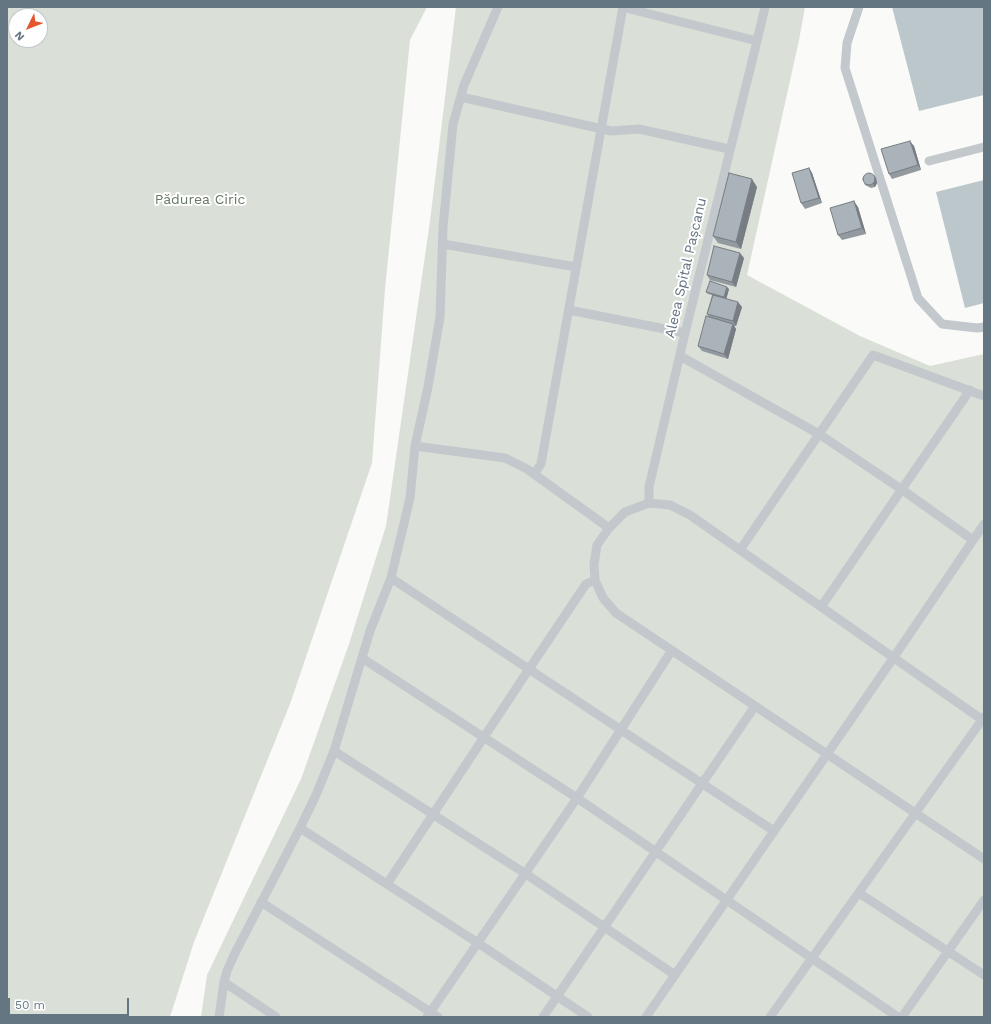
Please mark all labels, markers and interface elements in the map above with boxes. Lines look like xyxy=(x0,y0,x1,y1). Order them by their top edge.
north arrow xyxy=(8,8,48,48)
text: N xyxy=(12,28,27,43)
park label: Pădurea Ciric xyxy=(155,192,245,208)
street label: Aleea Spital Pașcanu xyxy=(662,196,710,340)
scale bar xyxy=(10,990,131,1016)
text: 50 m xyxy=(15,998,45,1012)

